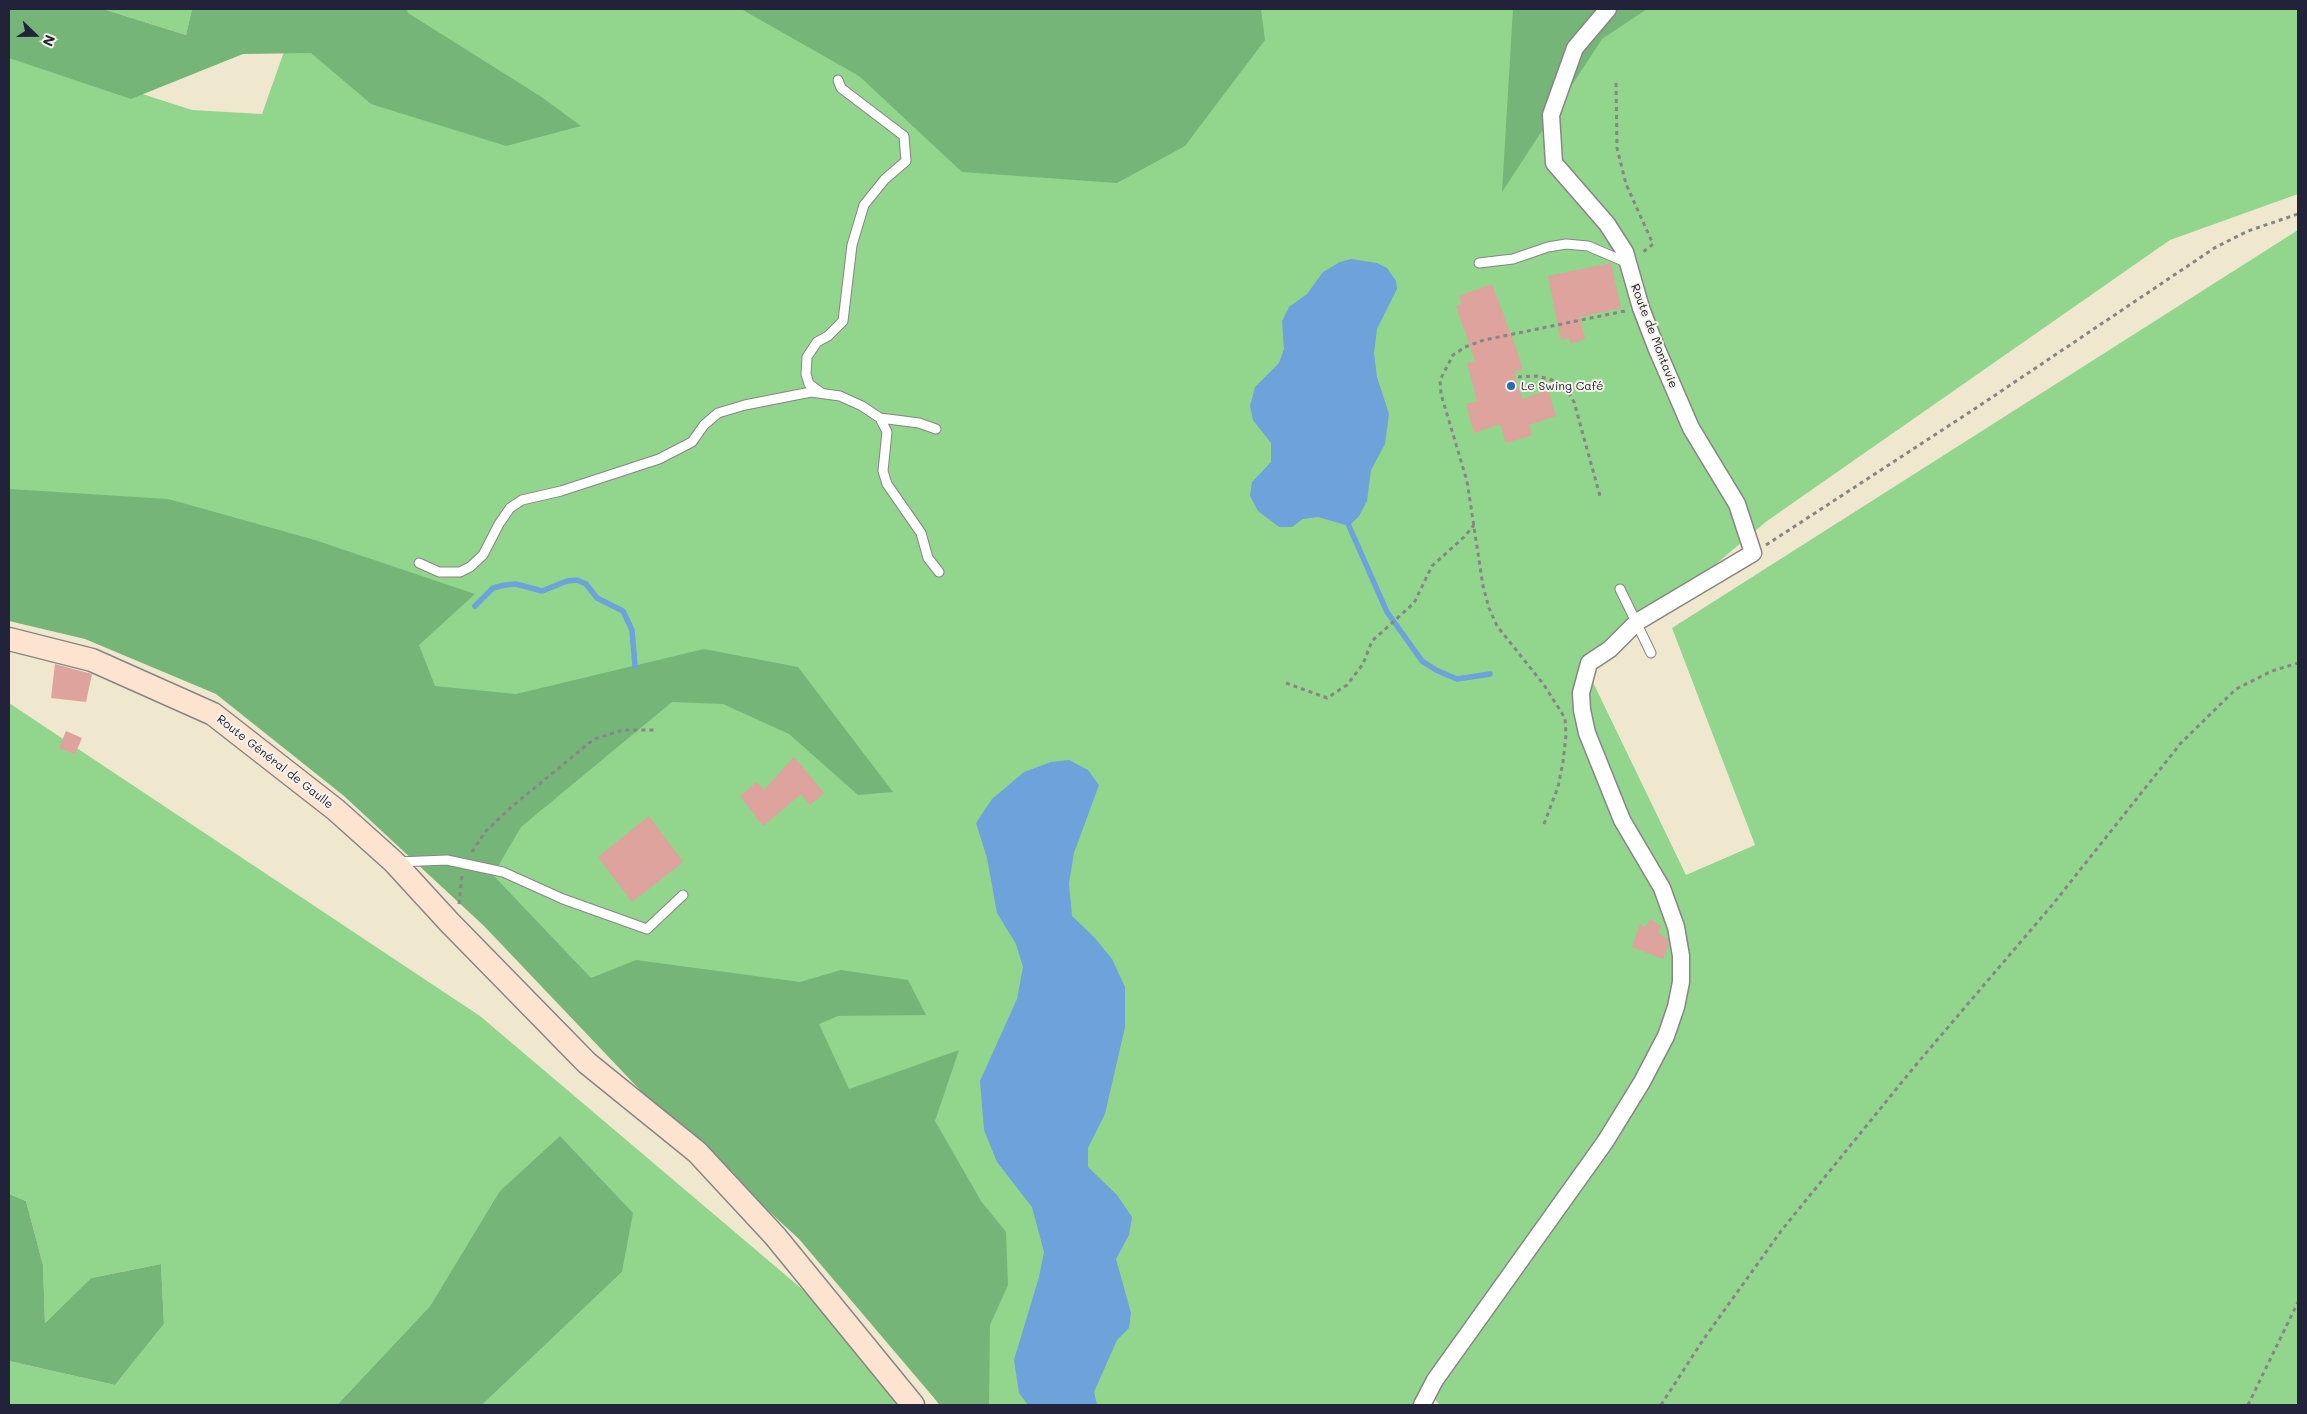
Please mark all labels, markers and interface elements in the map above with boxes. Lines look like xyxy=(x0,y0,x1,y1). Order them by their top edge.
north arrow xyxy=(10,10,60,60)
text: N xyxy=(39,32,60,49)
street label: Route de Montavie xyxy=(1628,282,1680,390)
place label: Le Swing Café xyxy=(1521,379,1603,393)
marker: Le Swing Café xyxy=(1505,380,1517,392)
street label: Route Général de Gaulle xyxy=(214,712,336,812)

